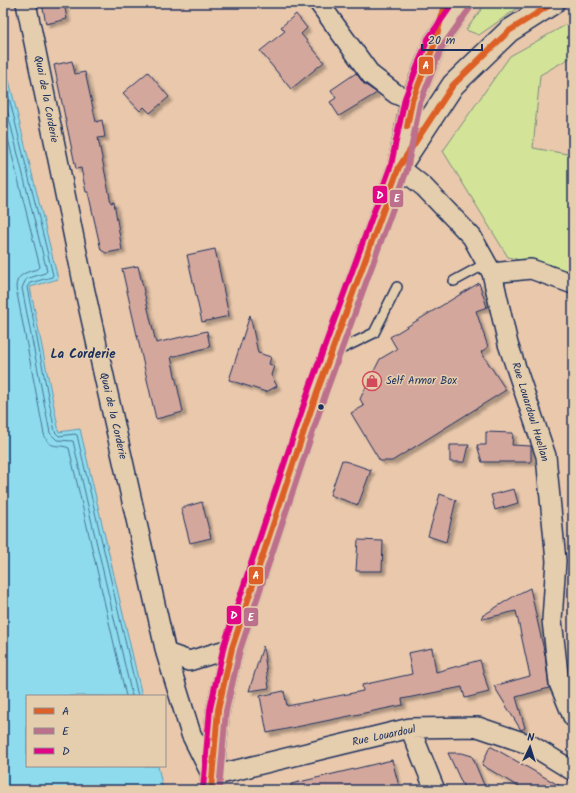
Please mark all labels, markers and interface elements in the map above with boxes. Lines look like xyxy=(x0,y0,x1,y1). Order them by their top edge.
scale bar xyxy=(422,26,482,52)
text: 20 m xyxy=(428,31,456,50)
street label: Quai de la Corderie xyxy=(29,54,63,144)
line badge: A xyxy=(418,56,434,75)
text: A xyxy=(423,57,430,75)
line badge: D xyxy=(372,185,388,204)
text: D xyxy=(376,187,384,205)
line badge: E xyxy=(389,189,404,208)
text: E xyxy=(394,190,401,208)
district label: La Corderie xyxy=(50,344,116,365)
street label: Rue Louardoul Huellan xyxy=(506,360,554,464)
shop icon: Self Armor Box xyxy=(361,370,383,392)
street label: Quai de la Corderie xyxy=(94,371,132,461)
place label: Self Armor Box xyxy=(386,372,457,390)
unlabelled marker xyxy=(316,402,326,412)
line badge: A xyxy=(248,566,264,585)
text: A xyxy=(253,567,260,585)
line badge: D xyxy=(226,605,242,625)
text: D xyxy=(230,607,238,625)
line badge: E xyxy=(243,607,259,627)
text: E xyxy=(248,609,255,627)
legend xyxy=(26,695,166,767)
text: A xyxy=(62,702,69,721)
street label: Rue Louardoul xyxy=(351,720,418,752)
text: E xyxy=(62,722,70,741)
north arrow xyxy=(510,727,550,767)
text: N xyxy=(527,729,535,747)
text: D xyxy=(62,742,70,761)

